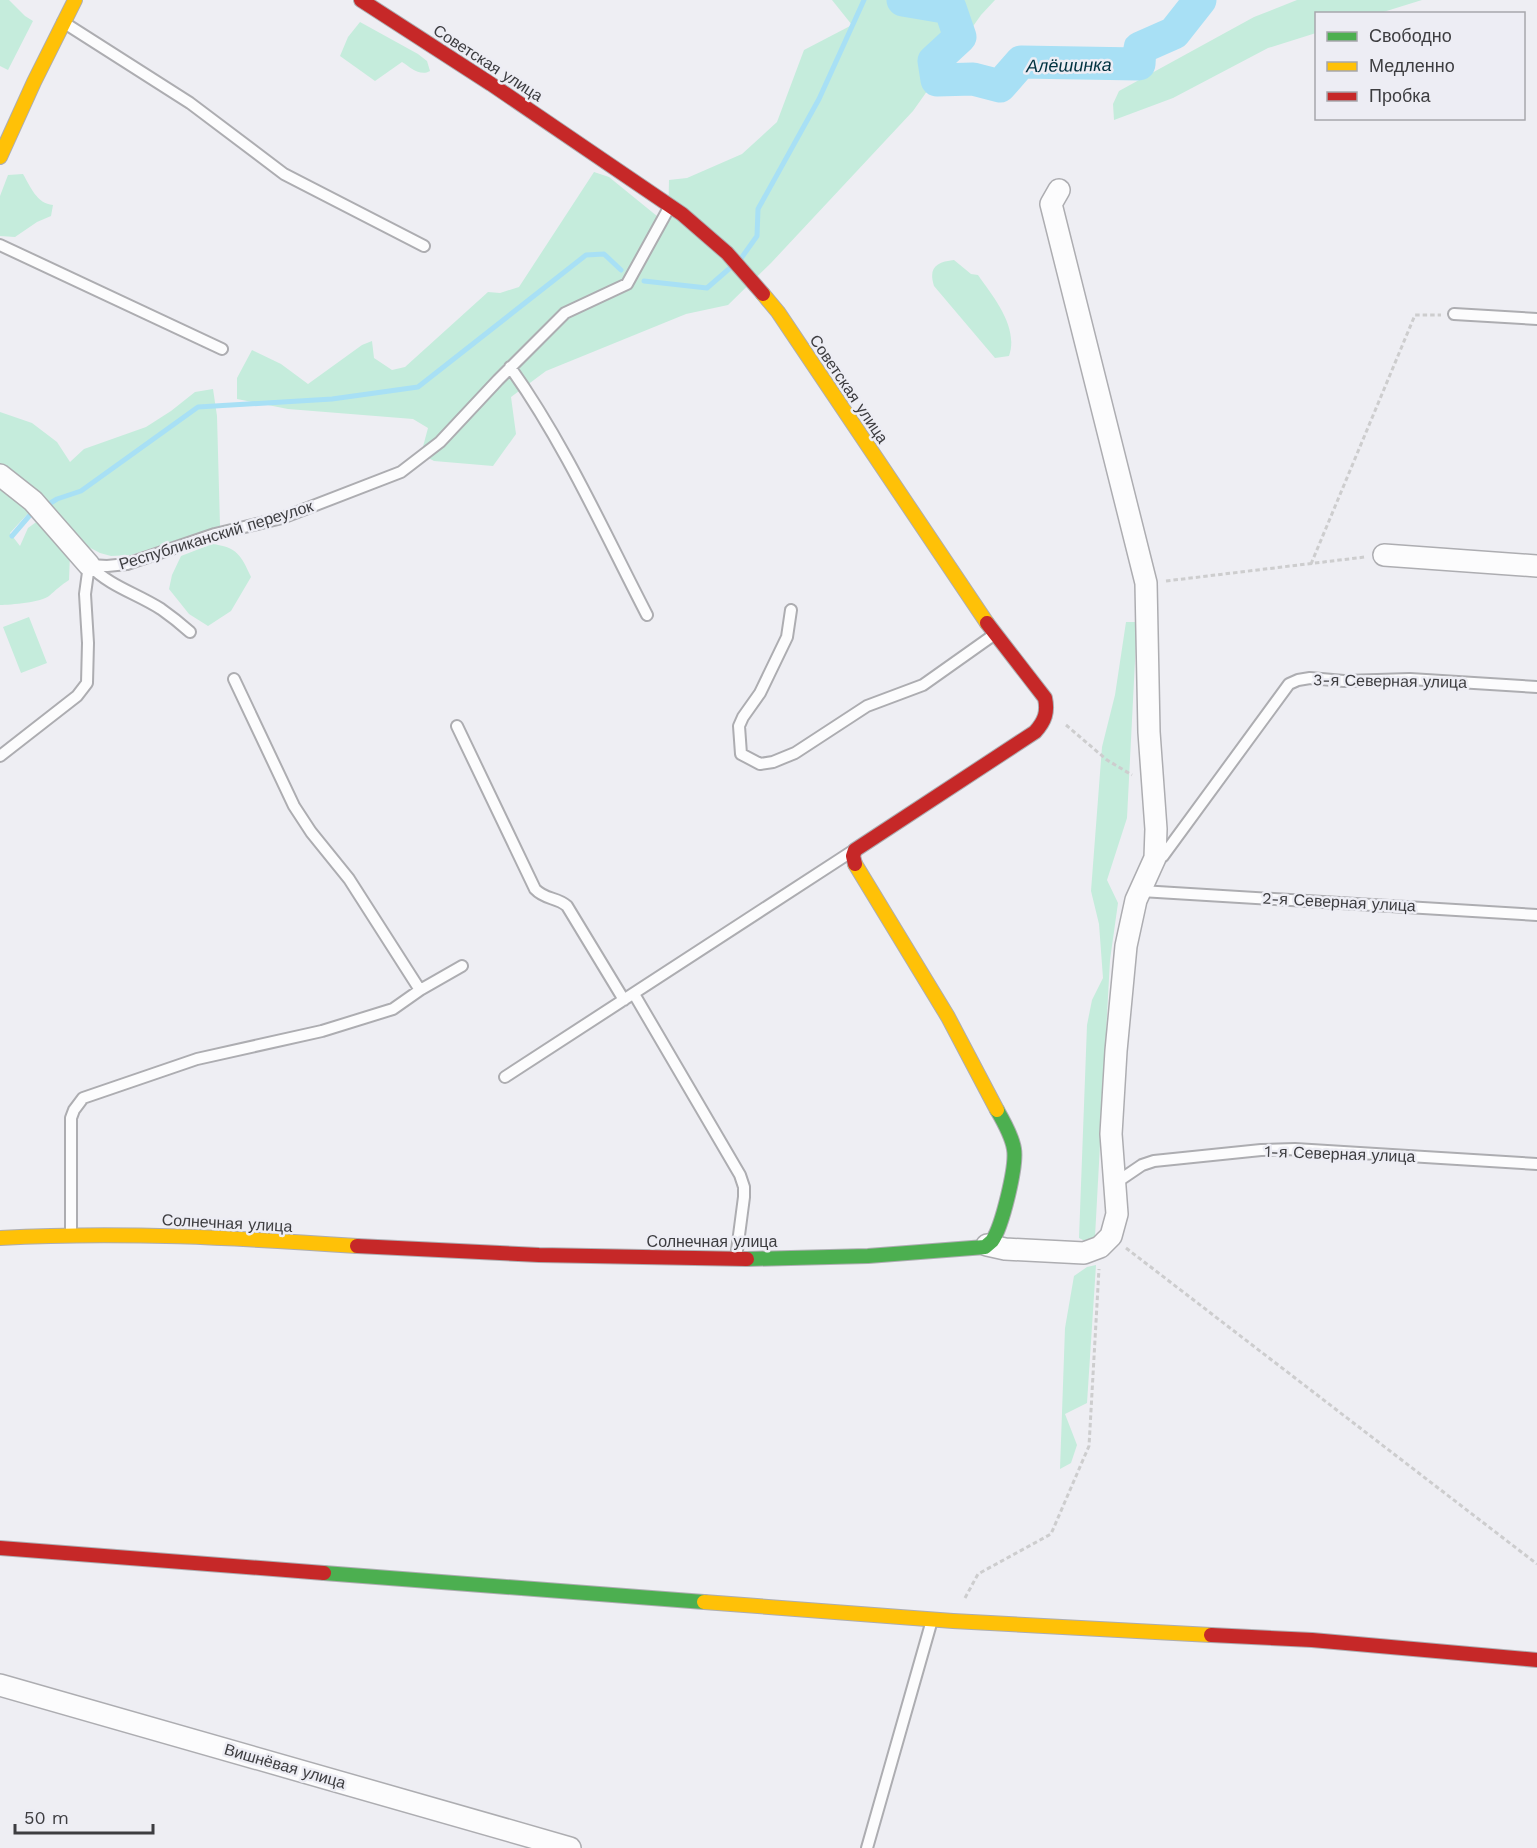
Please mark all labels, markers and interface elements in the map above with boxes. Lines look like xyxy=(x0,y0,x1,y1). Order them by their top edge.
legend xyxy=(1315,12,1525,120)
street label: Советская улица xyxy=(430,21,546,106)
text: Свободно xyxy=(1369,25,1452,46)
water label: Алёшинка xyxy=(1025,54,1112,76)
text: Медленно xyxy=(1369,55,1455,76)
text: Пробка xyxy=(1369,85,1432,106)
street label: Советская улица xyxy=(806,331,892,447)
street label: Республиканский переулок xyxy=(117,496,316,574)
street label: 3-я Северная улица xyxy=(1313,670,1467,692)
street label: 2-я Северная улица xyxy=(1262,888,1416,916)
street label: 1-я Северная улица xyxy=(1264,1142,1416,1166)
street label: Солнечная улица xyxy=(161,1210,293,1236)
street label: Солнечная улица xyxy=(647,1232,778,1251)
street label: Вишнёвая улица xyxy=(222,1740,348,1792)
scale bar xyxy=(15,1797,153,1835)
text: 50 m xyxy=(24,1807,69,1828)

